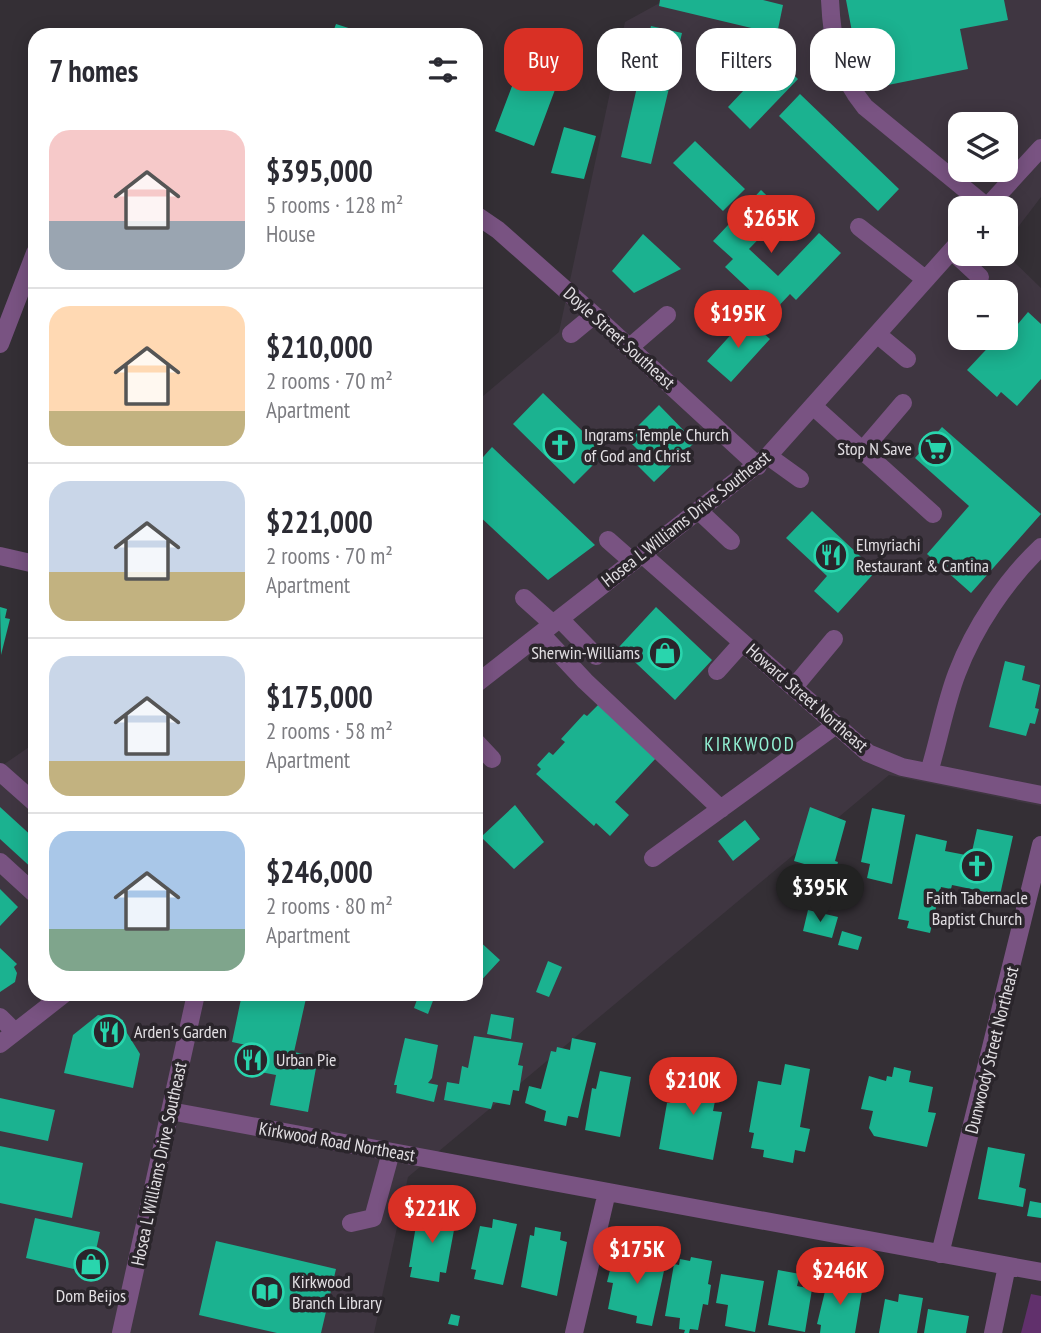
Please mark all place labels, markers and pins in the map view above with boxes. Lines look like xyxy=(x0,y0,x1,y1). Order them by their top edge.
pin: $265K xyxy=(722,196,820,255)
pin: $195K xyxy=(689,290,787,350)
place label: Ingrams Temple Church of God and Christ xyxy=(584,423,729,467)
church icon: Ingrams Temple Church of God and Christ xyxy=(541,426,579,464)
supermarket icon: Stop N Save xyxy=(917,430,955,468)
place label: Stop N Save xyxy=(837,437,912,460)
place label: Elmyriachi Restaurant & Cantina xyxy=(856,533,989,577)
restaurant icon: Elmyriachi Restaurant & Cantina xyxy=(812,536,850,574)
shop icon: Sherwin-Williams xyxy=(646,634,684,672)
place label: Sherwin-Williams xyxy=(531,641,640,664)
church icon: Faith Tabernacle Baptist Church xyxy=(958,847,996,885)
pin: $395K xyxy=(771,864,869,924)
place label: Faith Tabernacle Baptist Church xyxy=(926,886,1028,930)
restaurant icon: Arden's Garden xyxy=(90,1013,128,1051)
place label: Arden's Garden xyxy=(134,1020,227,1043)
restaurant icon: Urban Pie xyxy=(233,1041,271,1079)
place label: Urban Pie xyxy=(276,1048,337,1071)
pin: $210K xyxy=(644,1058,742,1117)
pin: $221K xyxy=(383,1186,481,1245)
pin: $175K xyxy=(588,1226,686,1286)
shop icon: Dom Beijos xyxy=(72,1245,110,1283)
pin: $246K xyxy=(791,1248,889,1307)
place label: Kirkwood Branch Library xyxy=(292,1270,382,1314)
library icon: Kirkwood Branch Library xyxy=(248,1273,286,1311)
place label: Dom Beijos xyxy=(56,1284,126,1307)

